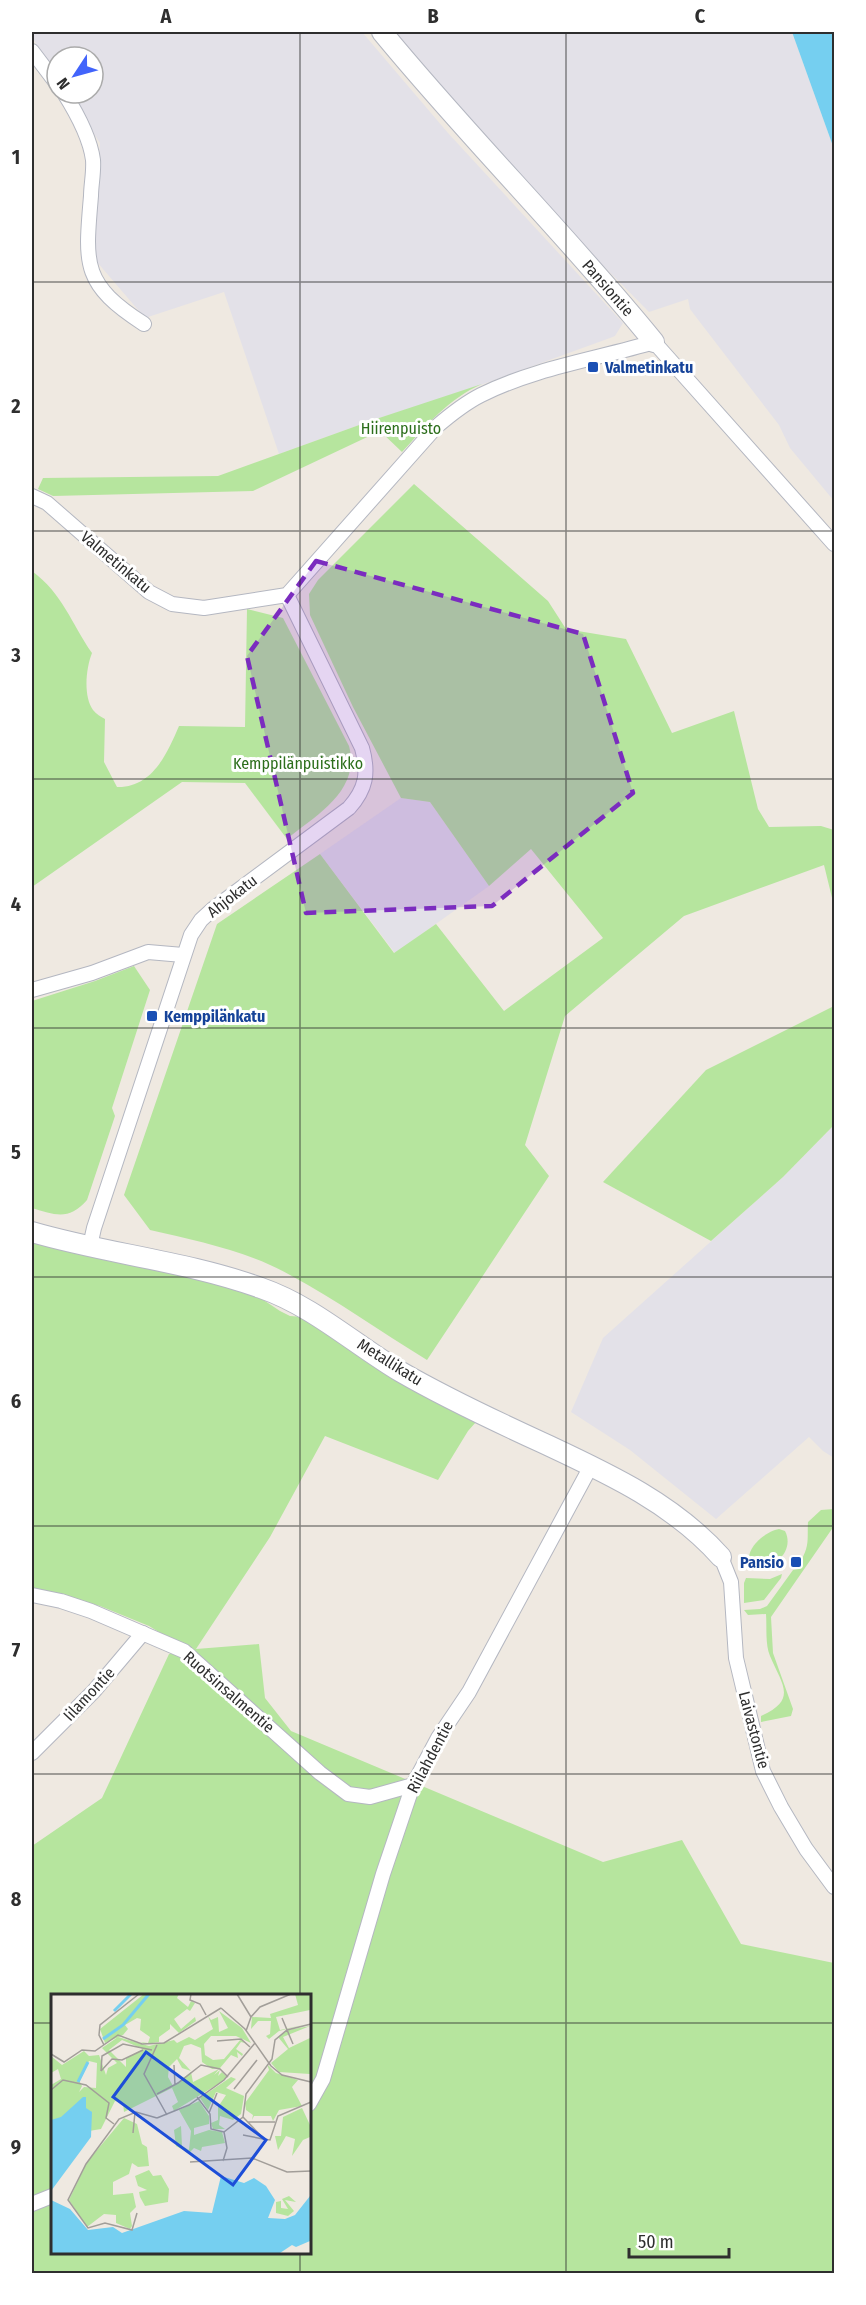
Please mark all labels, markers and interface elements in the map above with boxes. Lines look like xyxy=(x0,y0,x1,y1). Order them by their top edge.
text: A xyxy=(160,4,173,28)
text: B xyxy=(427,4,439,28)
text: C xyxy=(695,4,706,28)
north arrow xyxy=(45,45,105,105)
text: N xyxy=(53,74,74,93)
text: 1 xyxy=(12,145,20,169)
street label: Pansiontie xyxy=(578,256,638,320)
place label: Valmetinkatu xyxy=(604,358,693,377)
marker: Valmetinkatu xyxy=(586,360,600,374)
text: 2 xyxy=(10,394,21,418)
park label: Hiirenpuisto xyxy=(361,419,441,438)
street label: Valmetinkatu xyxy=(77,527,155,597)
text: 3 xyxy=(10,643,21,667)
park label: Kemppilänpuistikko xyxy=(233,754,363,773)
street label: Ahjokatu xyxy=(203,871,261,921)
text: 4 xyxy=(11,892,21,916)
place label: Kemppilänkatu xyxy=(164,1007,265,1026)
marker: Kemppilänkatu xyxy=(145,1009,159,1023)
text: 5 xyxy=(11,1140,21,1164)
street label: Metallikatu xyxy=(354,1335,426,1389)
text: 6 xyxy=(11,1389,21,1413)
place label: Pansio xyxy=(740,1553,784,1572)
marker: Pansio xyxy=(789,1555,803,1569)
text: 7 xyxy=(12,1638,21,1662)
street label: Ruotsinsalmentie xyxy=(180,1647,278,1737)
street label: Iilamontie xyxy=(59,1663,119,1725)
street label: Laivastontie xyxy=(735,1689,773,1771)
street label: Riilahdentie xyxy=(403,1717,457,1796)
text: 8 xyxy=(11,1887,22,1911)
inset map xyxy=(51,1994,310,2254)
text: 9 xyxy=(11,2135,21,2159)
scale bar xyxy=(629,2221,730,2259)
text: 50 m xyxy=(638,2231,674,2253)

